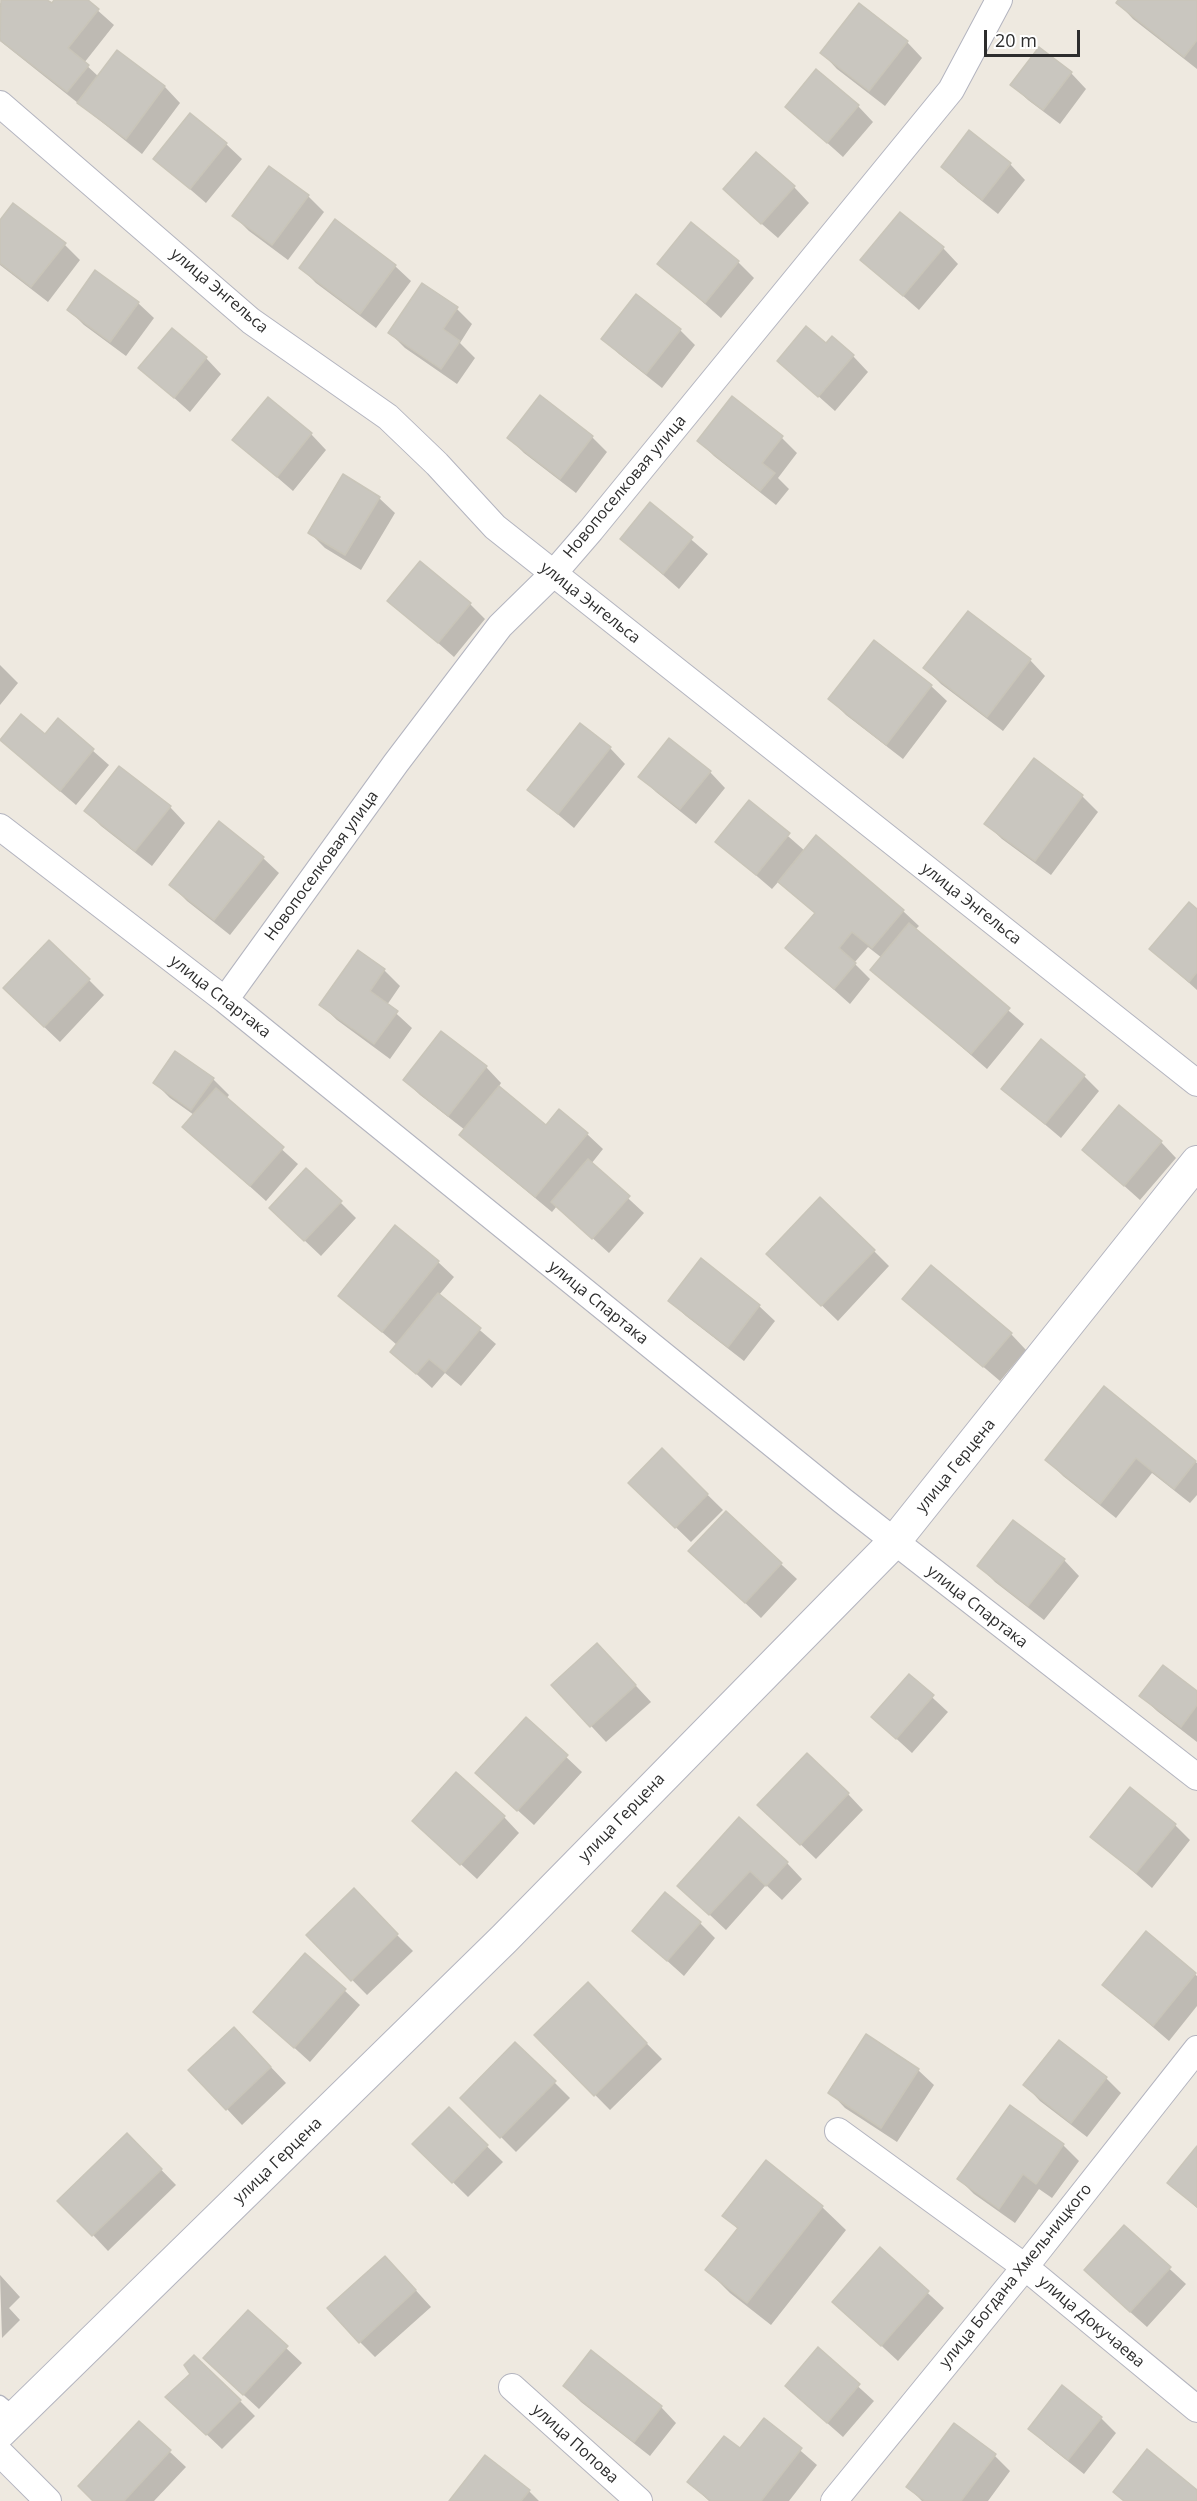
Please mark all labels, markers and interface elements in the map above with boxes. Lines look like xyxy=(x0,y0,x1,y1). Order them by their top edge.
scale bar xyxy=(987,18,1083,56)
text: 20 m xyxy=(995,28,1037,52)
street label: улица Энгельса xyxy=(166,245,272,337)
street label: Новопоселковая улица xyxy=(560,412,690,562)
street label: улица Энгельса xyxy=(536,558,644,648)
street label: Новопоселковая улица xyxy=(261,787,383,945)
street label: улица Энгельса xyxy=(917,859,1025,949)
street label: улица Спартака xyxy=(166,952,274,1042)
street label: улица Спартака xyxy=(544,1257,652,1349)
street label: улица Герцена xyxy=(912,1415,1000,1517)
street label: улица Спартака xyxy=(923,1562,1031,1652)
street label: улица Герцена xyxy=(575,1770,669,1866)
street label: улица Герцена xyxy=(230,2114,326,2208)
street label: улица Богдана Хмельницкого xyxy=(936,2180,1096,2372)
street label: улица Докучаева xyxy=(1034,2272,1148,2372)
street label: улица Попова xyxy=(528,2400,622,2488)

